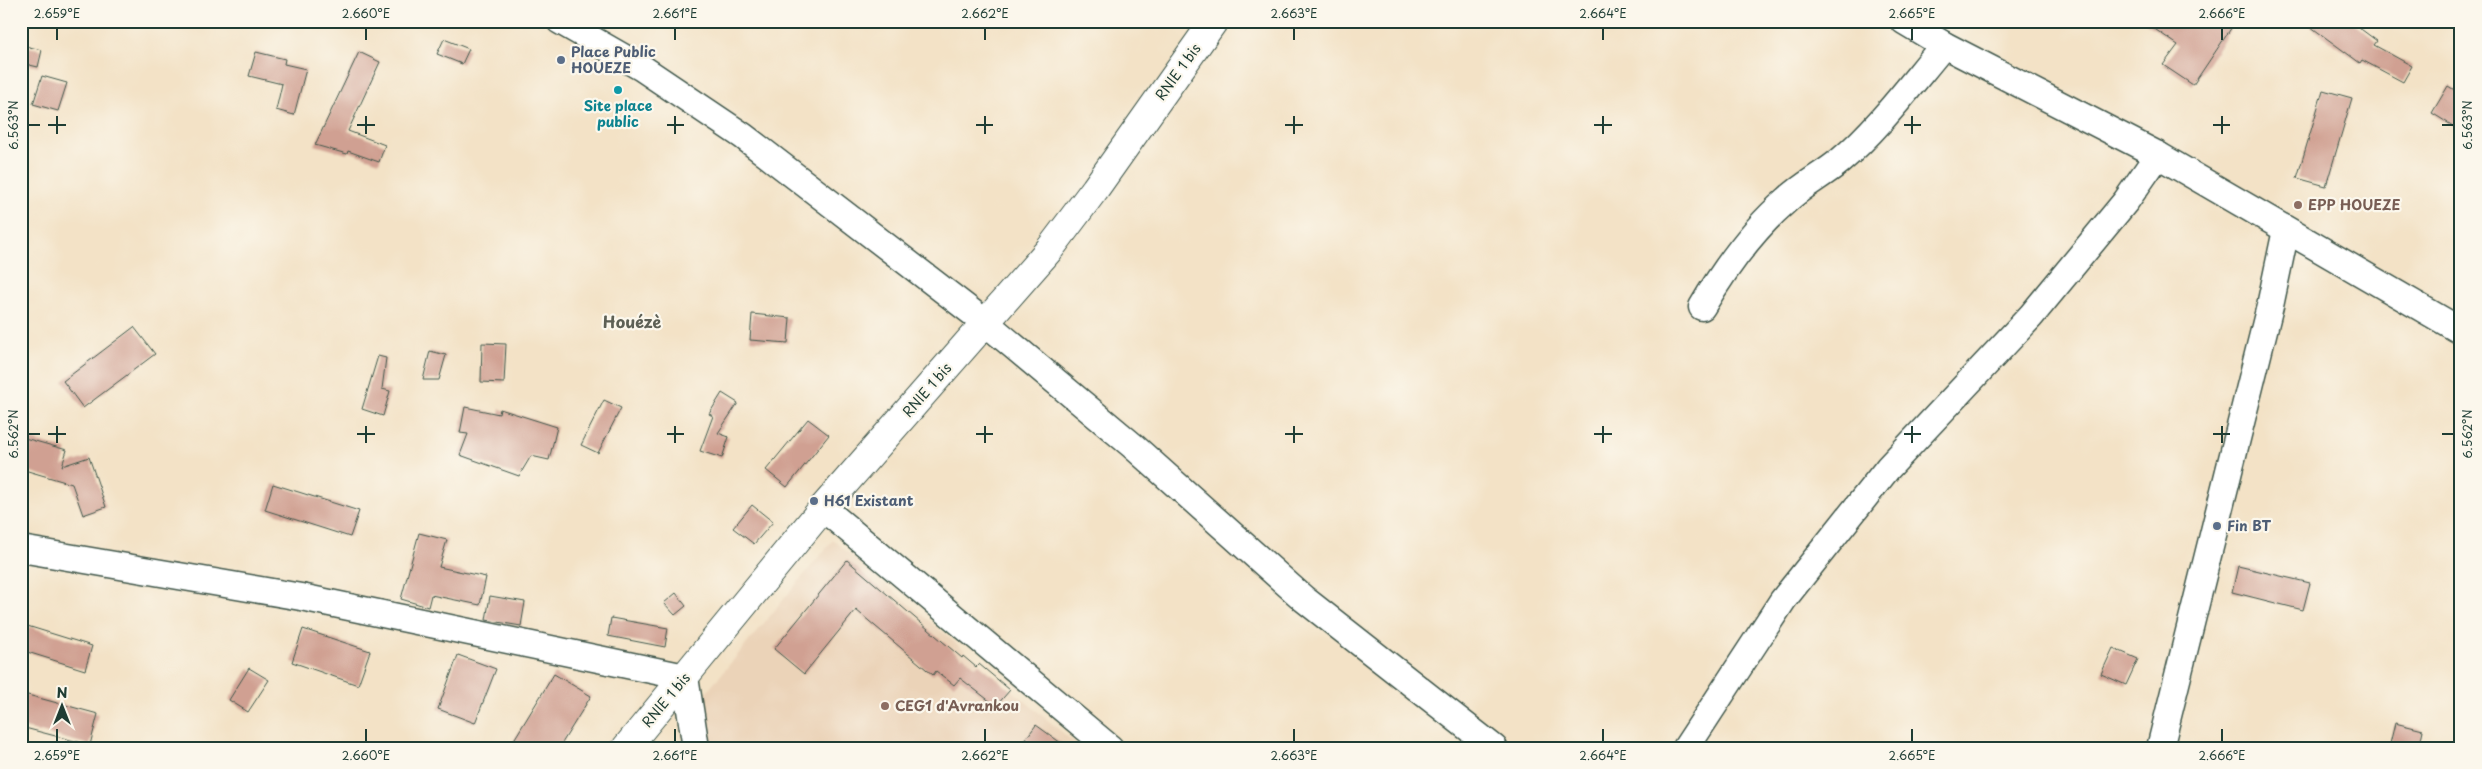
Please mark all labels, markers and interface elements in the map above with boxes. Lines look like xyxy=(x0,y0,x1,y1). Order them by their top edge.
text: 2.659°E xyxy=(34,4,80,22)
text: 2.660°E xyxy=(342,4,390,22)
text: 2.661°E xyxy=(653,4,697,22)
text: 2.662°E xyxy=(961,4,1009,22)
text: 2.663°E xyxy=(1270,4,1318,22)
text: 2.664°E xyxy=(1579,4,1627,22)
text: 2.665°E xyxy=(1888,4,1936,22)
text: 2.666°E xyxy=(2198,4,2246,22)
street label: RNIE 1 bis xyxy=(1150,39,1205,105)
place label: Place Public HOUEZE xyxy=(571,41,656,78)
marker: Place Public HOUEZE xyxy=(555,54,567,66)
marker: Site place public xyxy=(612,84,624,96)
place label: Site place public xyxy=(584,95,653,132)
text: 6.563°N xyxy=(4,100,22,150)
text: 6.563°N xyxy=(2458,100,2476,150)
place label: EPP HOUEZE xyxy=(2308,194,2400,215)
marker: EPP HOUEZE xyxy=(2292,199,2304,211)
district label: Houézè xyxy=(603,309,661,333)
street label: RNIE 1 bis xyxy=(897,358,956,421)
text: 6.562°N xyxy=(4,409,22,459)
text: 6.562°N xyxy=(2458,409,2476,459)
place label: H61 Existant xyxy=(824,490,914,511)
marker: H61 Existant xyxy=(808,495,820,507)
place label: Fin BT xyxy=(2227,515,2271,536)
marker: Fin BT xyxy=(2211,520,2223,532)
street label: RNIE 1 bis xyxy=(636,668,695,732)
north arrow xyxy=(38,682,88,732)
text: N xyxy=(56,682,68,703)
place label: CEG1 d'Avrankou xyxy=(895,695,1019,716)
marker: CEG1 d'Avrankou xyxy=(879,700,891,712)
text: 2.659°E xyxy=(34,746,80,764)
text: 2.660°E xyxy=(342,746,390,764)
text: 2.661°E xyxy=(653,746,697,764)
text: 2.662°E xyxy=(961,746,1009,764)
text: 2.663°E xyxy=(1270,746,1318,764)
text: 2.664°E xyxy=(1579,746,1627,764)
text: 2.665°E xyxy=(1888,746,1936,764)
text: 2.666°E xyxy=(2198,746,2246,764)

